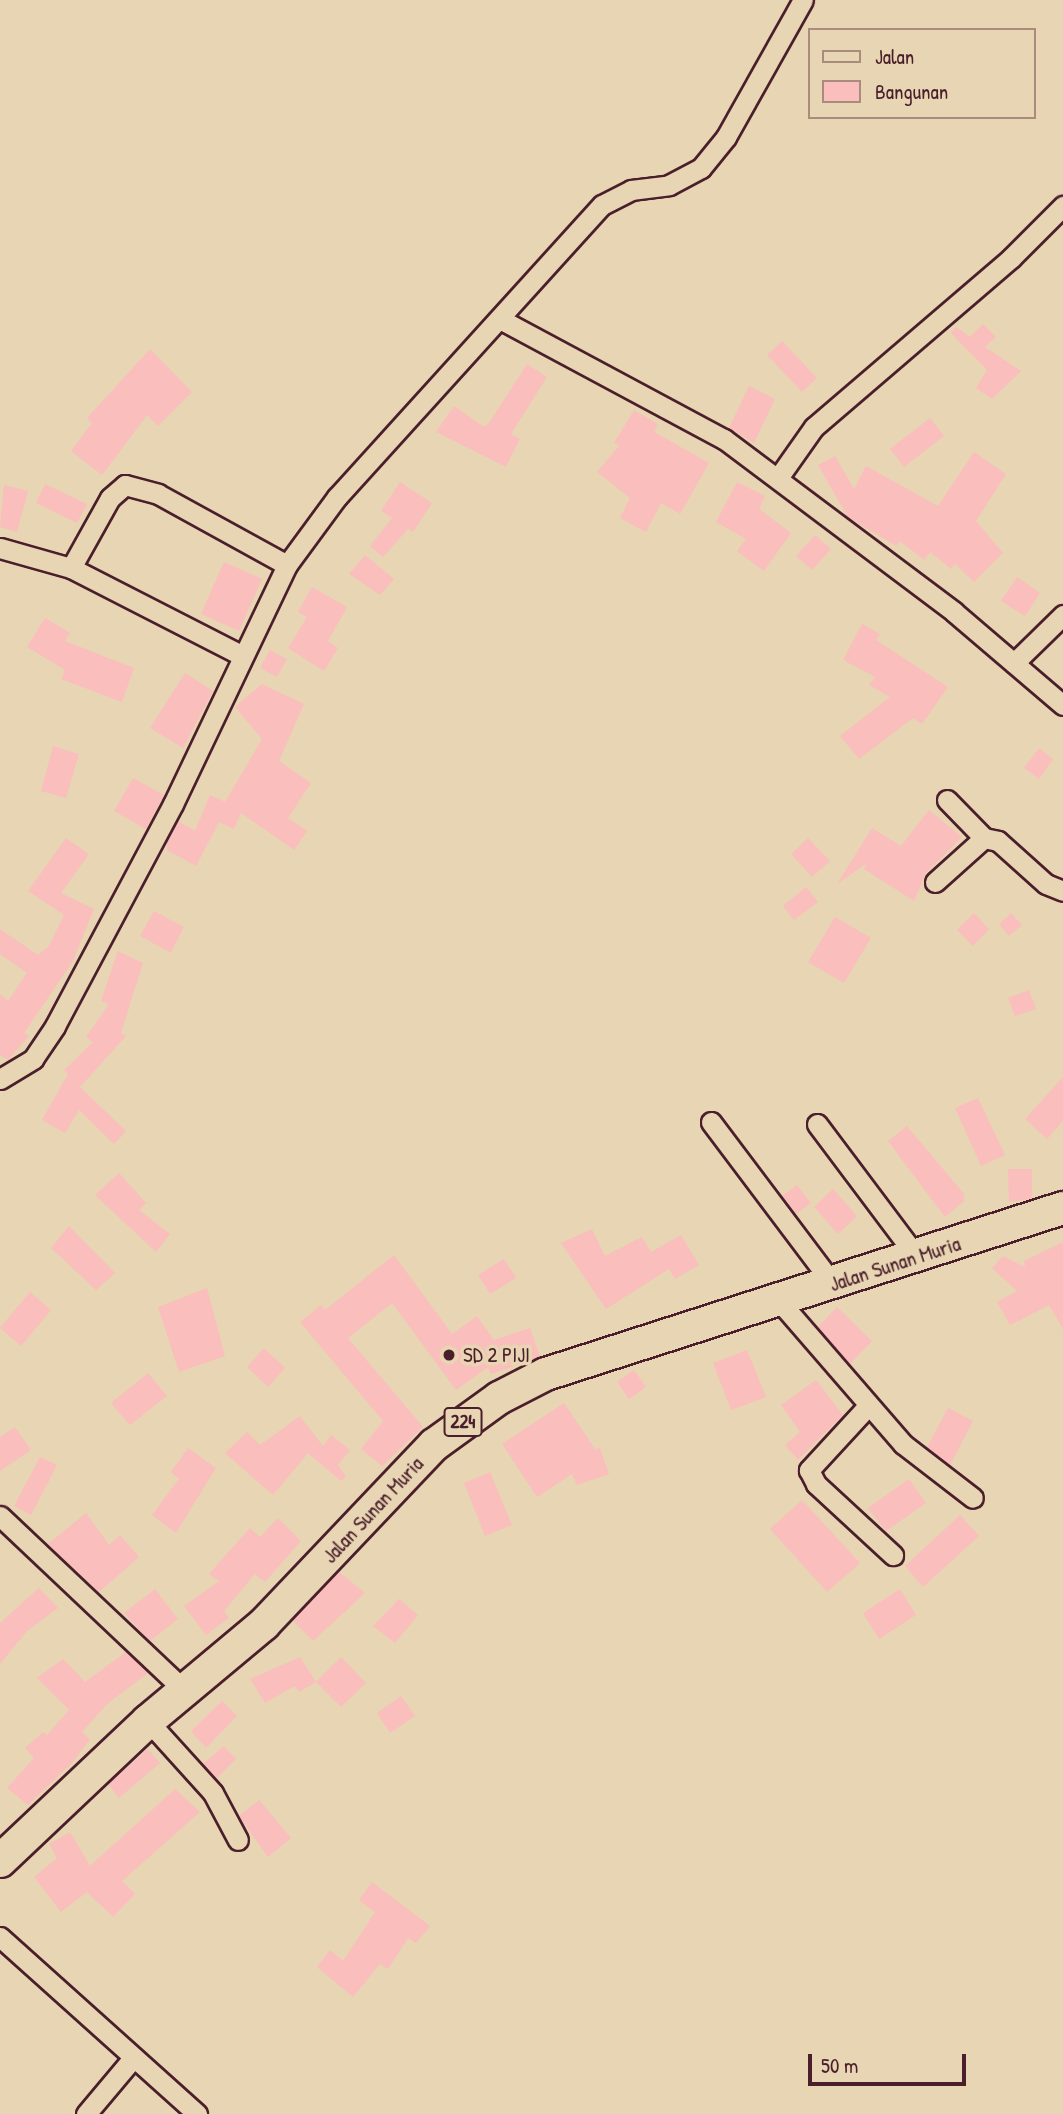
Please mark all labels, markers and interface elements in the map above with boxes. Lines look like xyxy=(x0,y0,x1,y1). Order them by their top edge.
legend xyxy=(808,28,1035,119)
text: Jalan xyxy=(875,42,914,71)
text: Bangunan xyxy=(875,77,948,106)
street label: Jalan Sunan Muria xyxy=(826,1231,964,1297)
place label: SD 2 PIJI xyxy=(463,1342,530,1368)
marker: SD 2 PIJI xyxy=(441,1347,457,1363)
road number: 224 xyxy=(442,1406,484,1438)
street label: Jalan Sunan Muria xyxy=(317,1452,429,1568)
scale bar xyxy=(811,2040,968,2084)
text: 50 m xyxy=(821,2051,858,2080)

